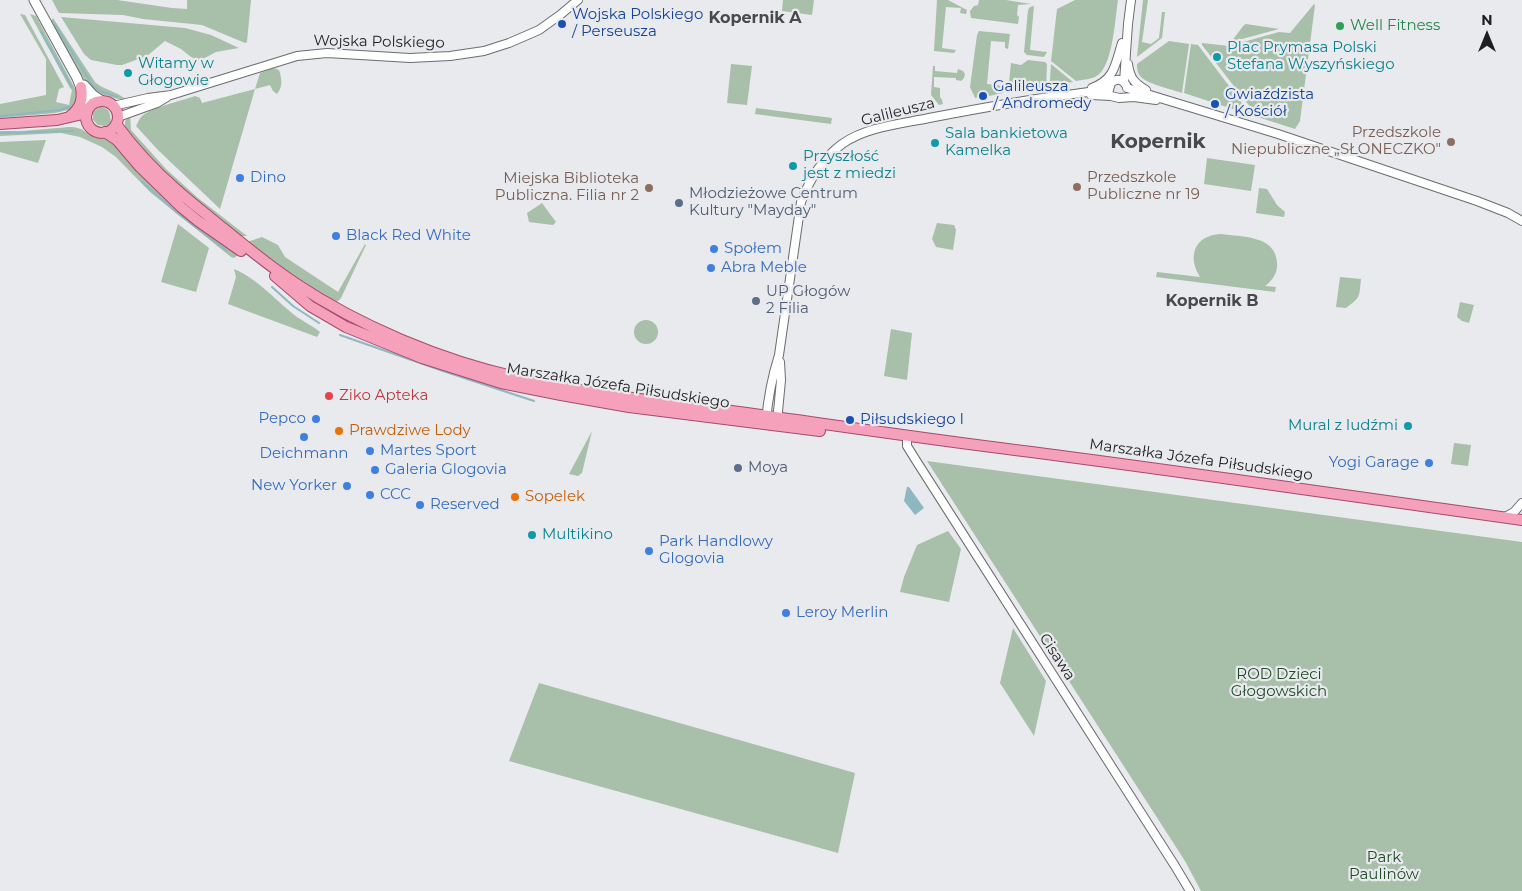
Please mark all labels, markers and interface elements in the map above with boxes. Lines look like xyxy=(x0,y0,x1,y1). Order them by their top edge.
place label: Wojska Polskiego / Perseusza xyxy=(572,6,703,41)
district label: Kopernik A xyxy=(708,8,802,28)
north arrow xyxy=(1462,10,1512,60)
text: N xyxy=(1481,11,1493,29)
place label: Well Fitness xyxy=(1350,17,1440,35)
marker: Wojska Polskiego / Perseusza xyxy=(556,18,568,30)
marker: Well Fitness xyxy=(1334,20,1346,32)
street label: Wojska Polskiego xyxy=(313,32,445,52)
place label: Plac Prymasa Polski Stefana Wyszyńskiego xyxy=(1227,39,1395,74)
marker: Plac Prymasa Polski Stefana Wyszyńskiego xyxy=(1211,51,1223,63)
place label: Witamy w Głogowie xyxy=(138,55,214,90)
marker: Witamy w Głogowie xyxy=(122,67,134,79)
place label: Galileusza / Andromedy xyxy=(993,78,1091,113)
place label: Gwiaździsta / Kościół xyxy=(1225,86,1314,121)
marker: Galileusza / Andromedy xyxy=(977,90,989,102)
street label: Galileusza xyxy=(859,94,937,130)
marker: Gwiaździsta / Kościół xyxy=(1209,98,1221,110)
place label: Przedszkole Niepubliczne „SŁONECZKO" xyxy=(1231,124,1441,159)
place label: Sala bankietowa Kamelka xyxy=(945,125,1068,160)
district label: Kopernik xyxy=(1110,130,1206,154)
marker: Przedszkole Niepubliczne „SŁONECZKO" xyxy=(1445,136,1457,148)
marker: Sala bankietowa Kamelka xyxy=(929,137,941,149)
place label: Przyszłość jest z miedzi xyxy=(803,148,896,183)
marker: Przyszłość jest z miedzi xyxy=(787,160,799,172)
place label: Dino xyxy=(250,169,286,187)
place label: Przedszkole Publiczne nr 19 xyxy=(1087,169,1200,204)
place label: Miejska Biblioteka Publiczna. Filia nr 2 xyxy=(495,170,639,205)
marker: Dino xyxy=(234,172,246,184)
marker: Przedszkole Publiczne nr 19 xyxy=(1071,181,1083,193)
marker: Miejska Biblioteka Publiczna. Filia nr 2 xyxy=(643,182,655,194)
place label: Młodzieżowe Centrum Kultury "Mayday" xyxy=(689,185,858,220)
marker: Młodzieżowe Centrum Kultury "Mayday" xyxy=(673,197,685,209)
place label: Black Red White xyxy=(346,227,471,245)
marker: Black Red White xyxy=(330,230,342,242)
place label: Społem xyxy=(724,240,782,258)
marker: Społem xyxy=(708,243,720,255)
place label: Abra Meble xyxy=(721,259,807,277)
marker: Abra Meble xyxy=(705,262,717,274)
place label: UP Głogów 2 Filia xyxy=(766,283,850,318)
district label: Kopernik B xyxy=(1165,291,1259,311)
marker: UP Głogów 2 Filia xyxy=(750,295,762,307)
street label: Marszałka Józefa Piłsudskiego xyxy=(505,359,731,413)
place label: Ziko Apteka xyxy=(339,387,428,405)
marker: Ziko Apteka xyxy=(323,390,335,402)
place label: Pepco xyxy=(258,410,306,428)
place label: Piłsudskiego I xyxy=(860,411,964,429)
marker: Pepco xyxy=(310,413,322,425)
marker: Piłsudskiego I xyxy=(844,414,856,426)
place label: Mural z ludźmi xyxy=(1288,417,1398,435)
marker: Mural z ludźmi xyxy=(1402,420,1414,432)
place label: Prawdziwe Lody xyxy=(349,422,471,440)
marker: Prawdziwe Lody xyxy=(333,425,345,437)
marker: Deichmann xyxy=(298,431,310,443)
street label: Marszałka Józefa Piłsudskiego xyxy=(1088,435,1314,485)
place label: Martes Sport xyxy=(380,442,477,460)
place label: Deichmann xyxy=(260,445,348,463)
marker: Martes Sport xyxy=(364,445,376,457)
place label: Yogi Garage xyxy=(1329,454,1419,472)
marker: Yogi Garage xyxy=(1423,457,1435,469)
place label: Moya xyxy=(748,459,788,477)
place label: Galeria Glogovia xyxy=(385,461,507,479)
marker: Moya xyxy=(732,462,744,474)
marker: Galeria Glogovia xyxy=(369,464,381,476)
place label: New Yorker xyxy=(251,477,337,495)
marker: New Yorker xyxy=(341,480,353,492)
place label: CCC xyxy=(380,486,411,504)
place label: Sopelek xyxy=(525,488,585,506)
marker: CCC xyxy=(364,489,376,501)
marker: Sopelek xyxy=(509,491,521,503)
place label: Reserved xyxy=(430,496,500,514)
marker: Reserved xyxy=(414,499,426,511)
place label: Multikino xyxy=(542,526,613,544)
marker: Multikino xyxy=(526,529,538,541)
place label: Park Handlowy Glogovia xyxy=(659,533,773,568)
marker: Park Handlowy Glogovia xyxy=(643,545,655,557)
place label: Leroy Merlin xyxy=(796,604,888,622)
marker: Leroy Merlin xyxy=(780,607,792,619)
street label: Cisawa xyxy=(1035,630,1079,684)
park label: ROD Dzieci Głogowskich xyxy=(1231,666,1327,701)
park label: Park Paulinów xyxy=(1349,849,1419,884)

